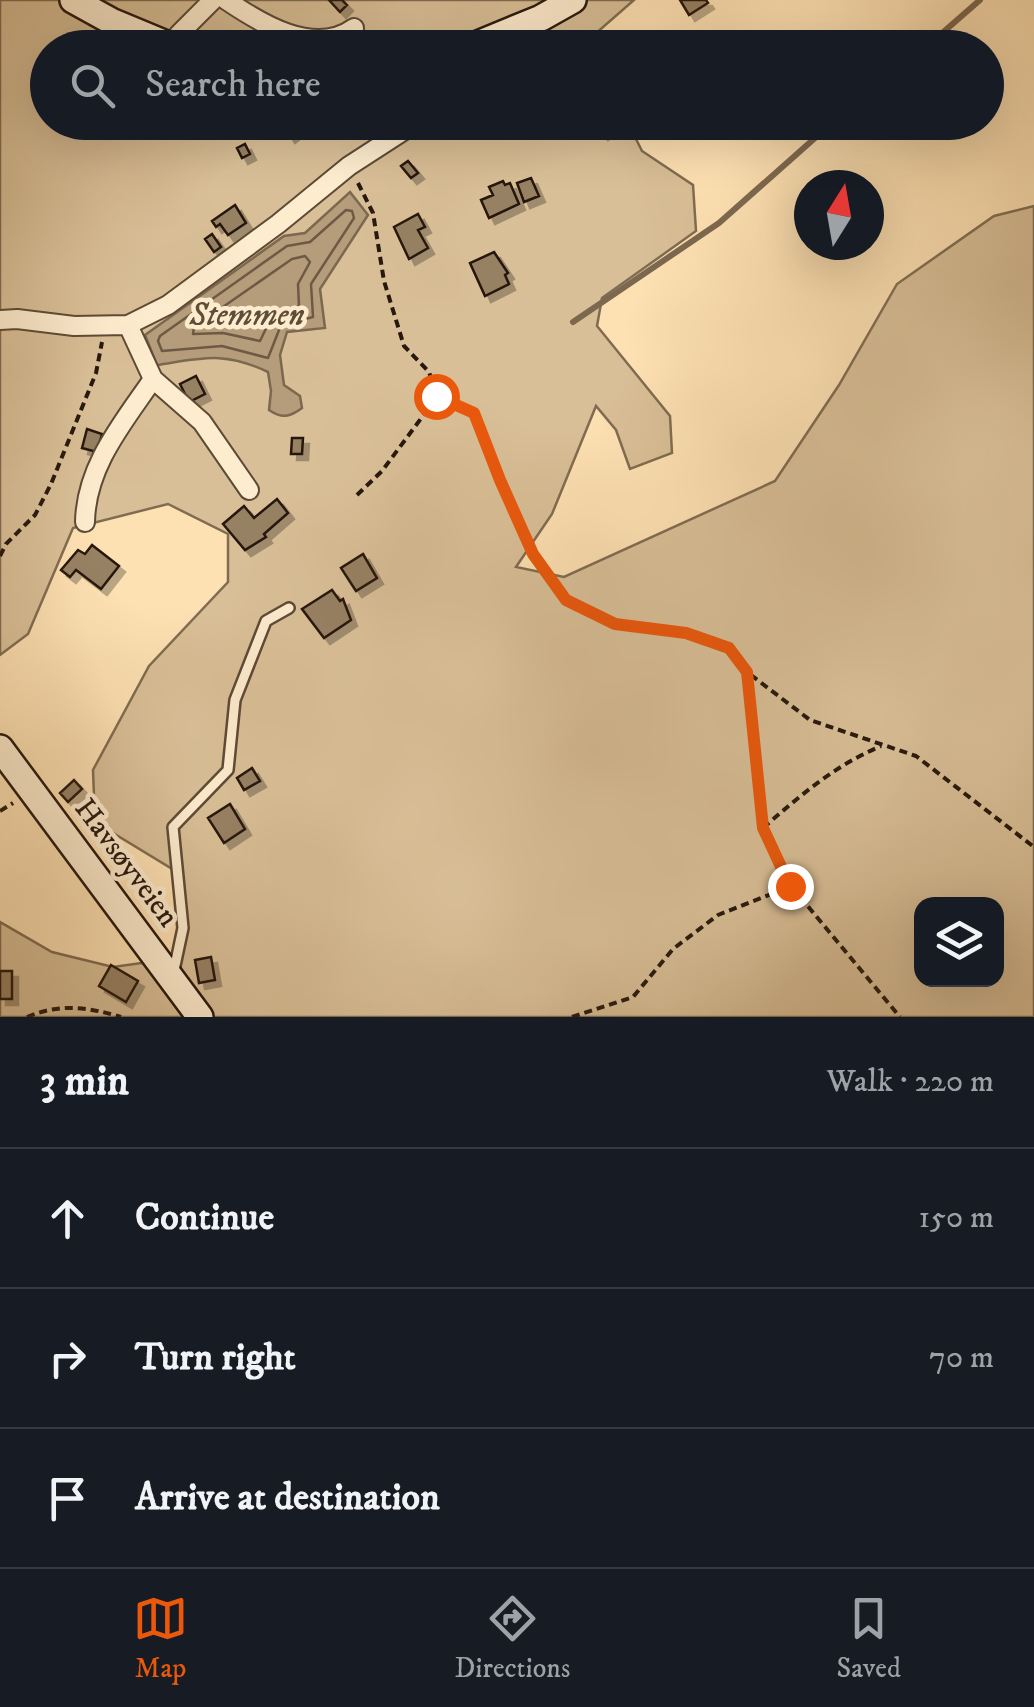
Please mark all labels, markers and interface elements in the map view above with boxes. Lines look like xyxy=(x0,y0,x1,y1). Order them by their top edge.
search box xyxy=(30,30,1004,140)
icon: search xyxy=(65,58,120,113)
text: Search here xyxy=(145,61,321,109)
north arrow xyxy=(794,170,884,260)
water label: Stemmen xyxy=(188,296,305,336)
route start xyxy=(414,374,460,420)
street label: Havsøyveien xyxy=(66,791,186,935)
route end xyxy=(768,864,814,910)
map controls xyxy=(914,897,1004,987)
button: layers xyxy=(914,897,1004,987)
text: 3 min xyxy=(40,1056,129,1108)
text: Walk · 220 m xyxy=(827,1062,994,1102)
icon: ahead xyxy=(40,1191,95,1246)
text: Continue xyxy=(135,1194,274,1242)
text: 150 m xyxy=(918,1198,994,1238)
icon: right xyxy=(40,1331,95,1386)
text: Turn right xyxy=(135,1334,296,1382)
text: 70 m xyxy=(929,1338,994,1378)
icon: arrive xyxy=(40,1471,95,1526)
text: Arrive at destination xyxy=(135,1474,440,1522)
tab: Map xyxy=(133,1591,188,1686)
tab: Directions xyxy=(454,1591,570,1686)
tab: Saved xyxy=(837,1591,901,1686)

